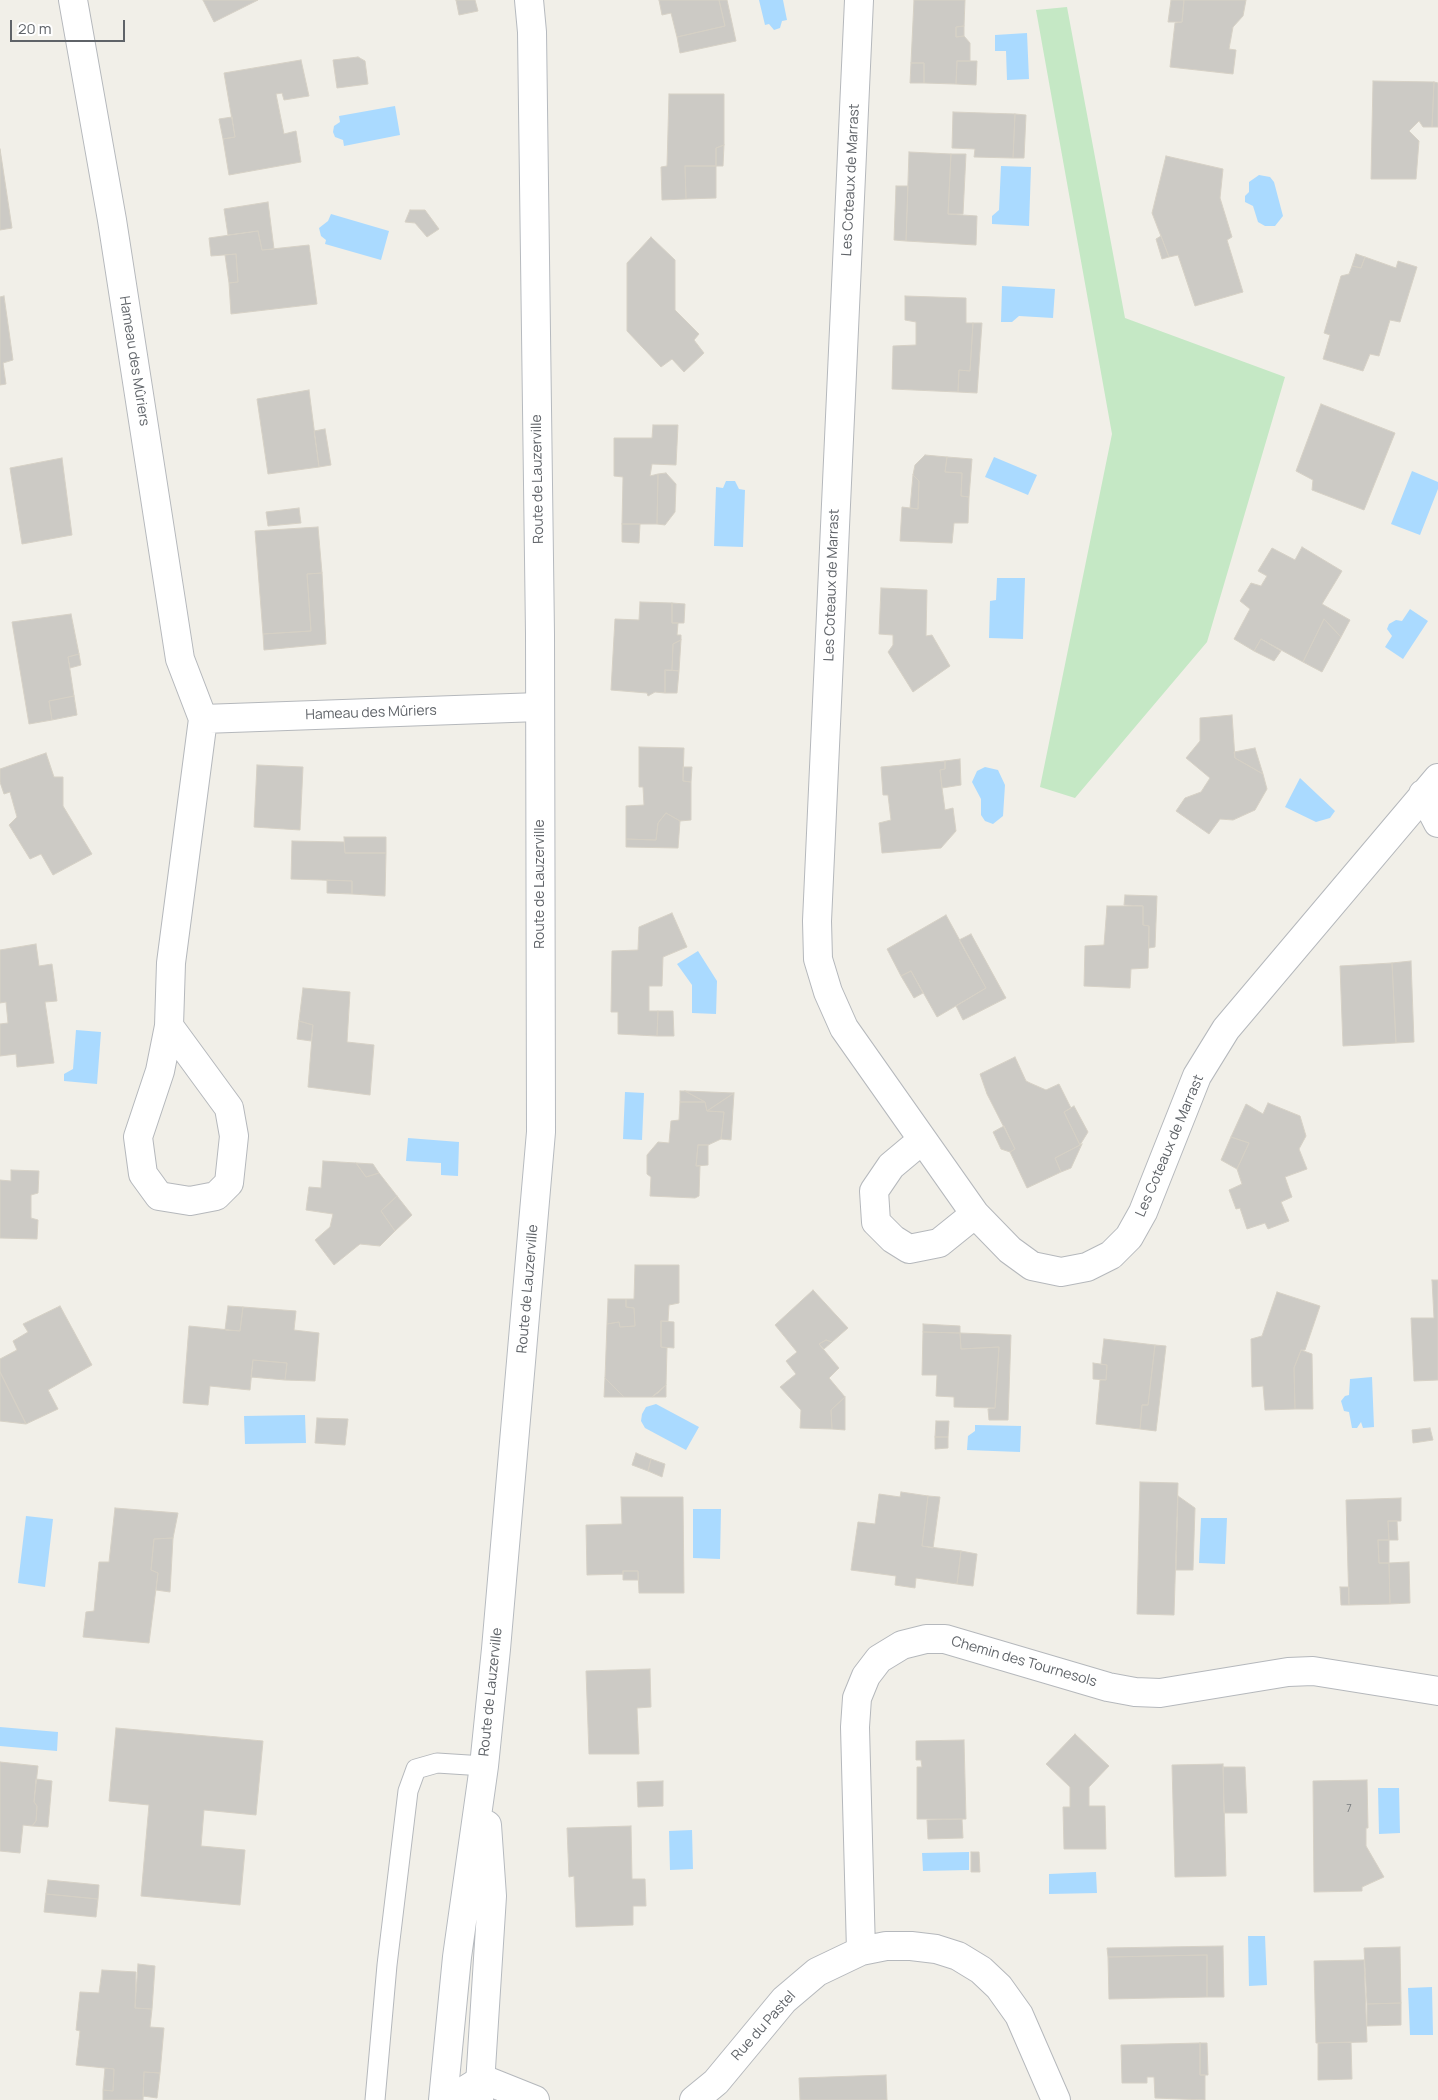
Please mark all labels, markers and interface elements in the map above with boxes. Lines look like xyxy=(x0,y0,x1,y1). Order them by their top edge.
scale bar xyxy=(12,10,128,42)
text: 20 m xyxy=(18,18,51,39)
street label: Les Coteaux de Marrast xyxy=(839,103,863,257)
street label: Hameau des Mûriers xyxy=(115,295,153,427)
street label: Route de Lauzerville xyxy=(528,414,548,544)
street label: Les Coteaux de Marrast xyxy=(821,508,843,662)
street label: Hameau des Mûriers xyxy=(305,702,437,724)
street label: Route de Lauzerville xyxy=(532,819,548,949)
street label: Les Coteaux de Marrast xyxy=(1132,1072,1208,1220)
street label: Route de Lauzerville xyxy=(514,1224,542,1354)
street label: Route de Lauzerville xyxy=(476,1627,506,1757)
street label: Chemin des Tournesols xyxy=(949,1633,1099,1691)
house number: 7 xyxy=(1346,1802,1352,1816)
street label: Rue du Pastel xyxy=(728,1988,800,2064)

